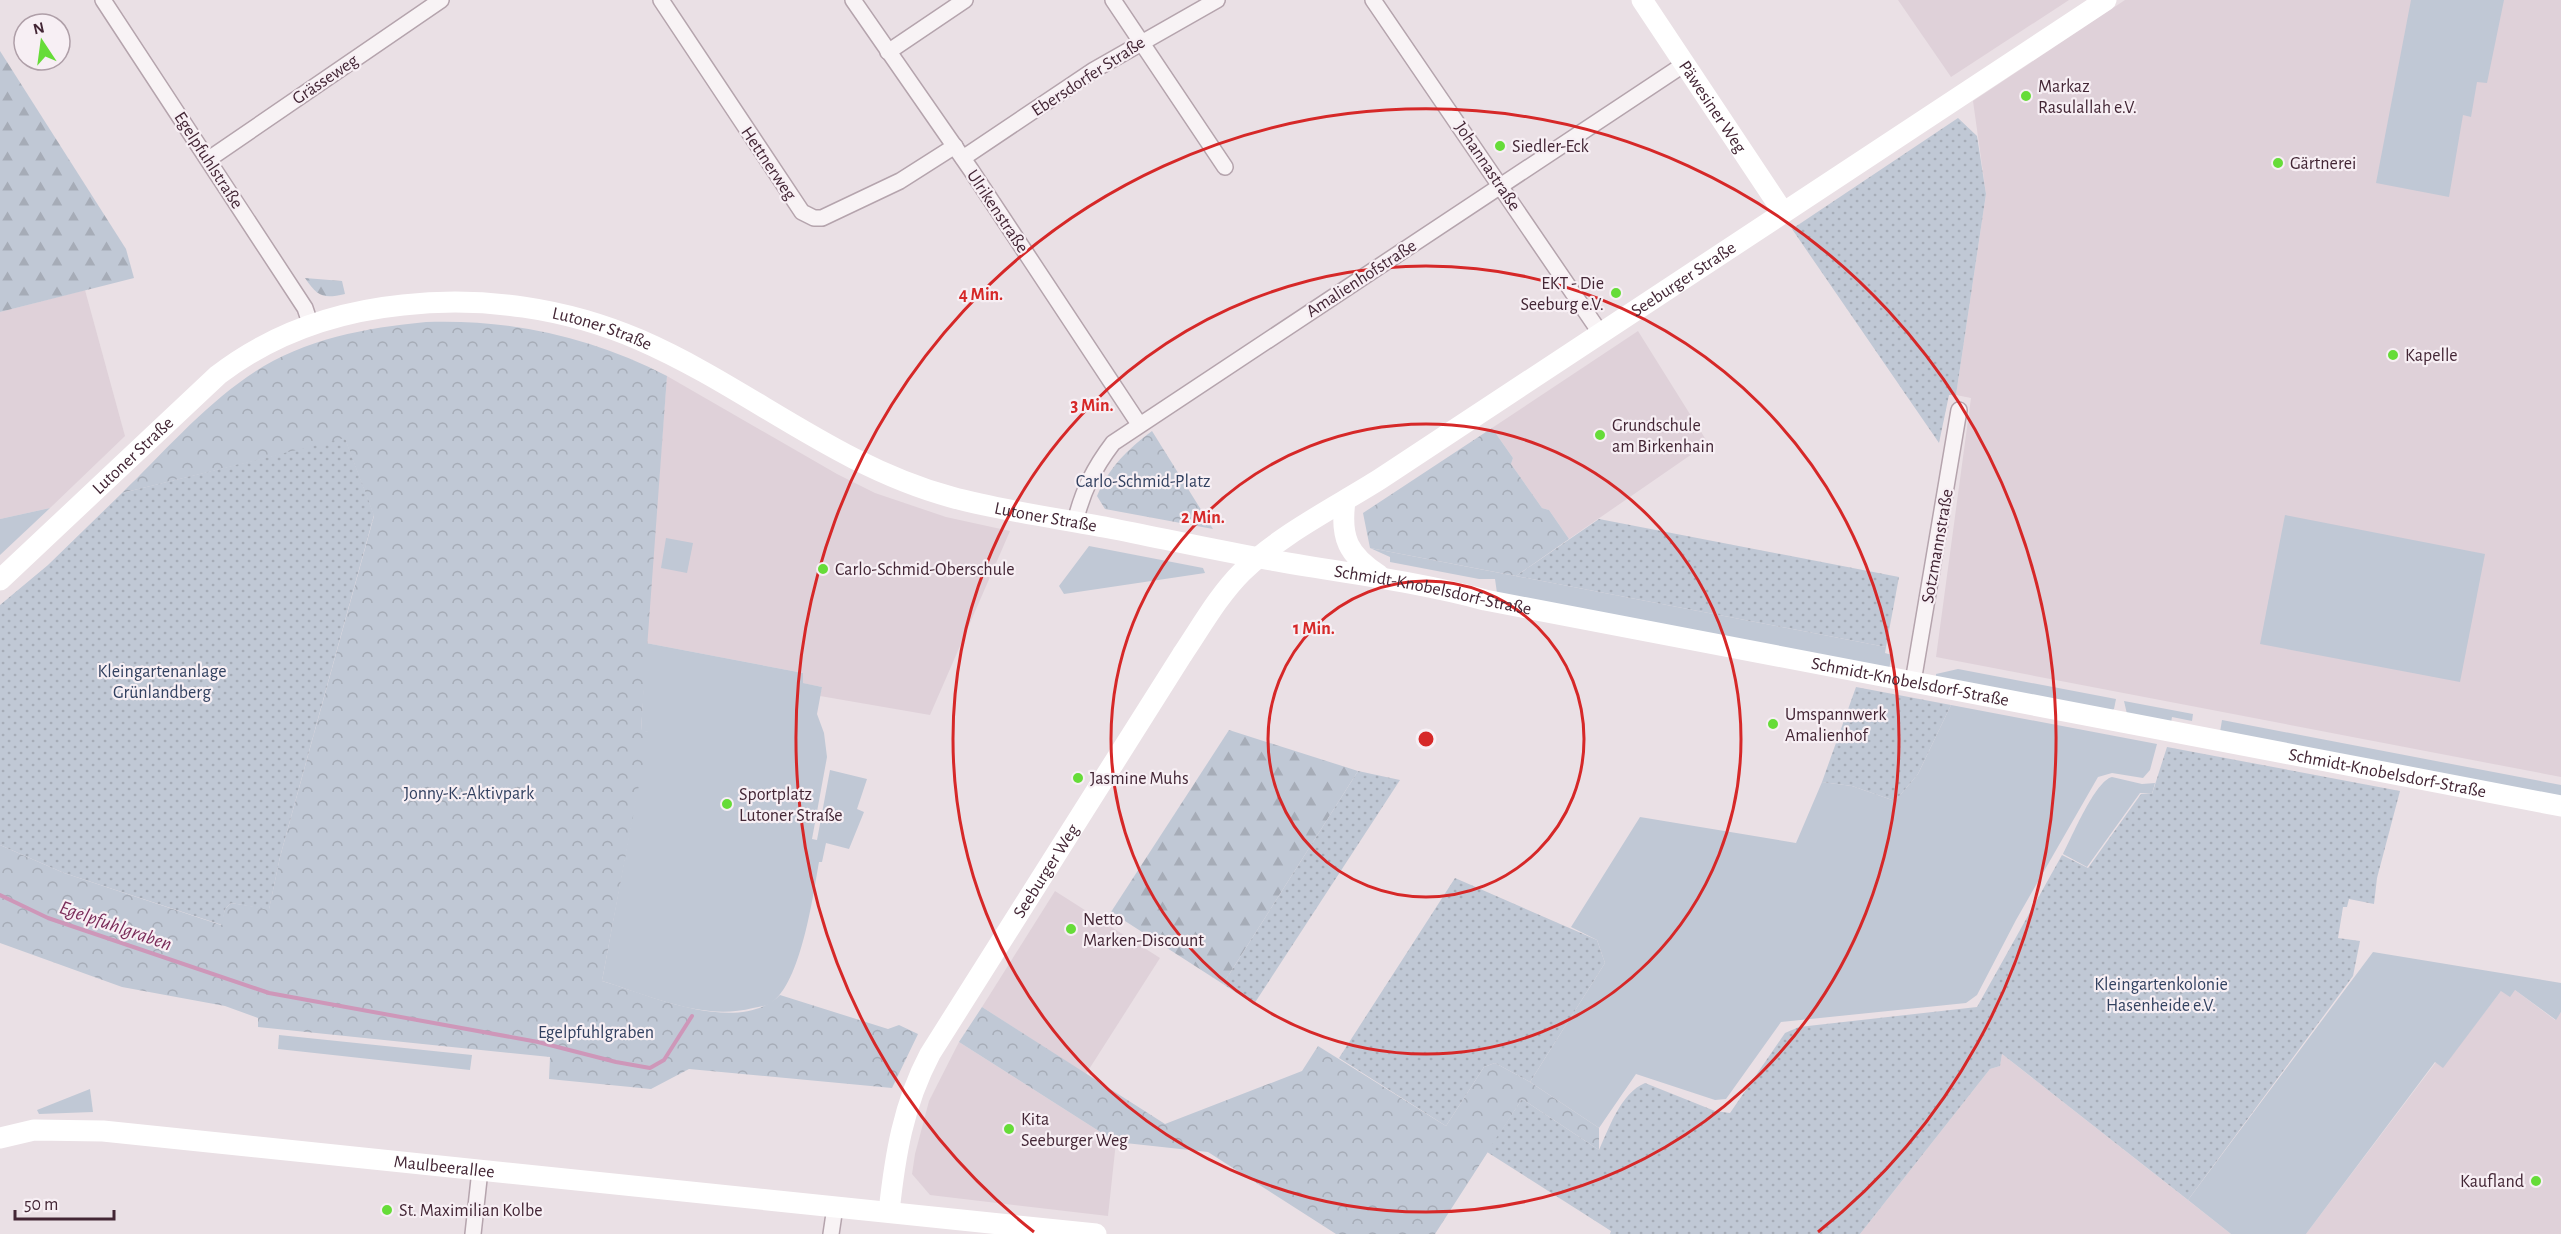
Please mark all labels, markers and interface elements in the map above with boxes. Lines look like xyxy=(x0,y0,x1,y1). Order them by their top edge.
north arrow xyxy=(12,12,72,72)
text: N xyxy=(32,19,46,37)
street label: Ebersdorfer Straße xyxy=(1029,34,1148,120)
street label: Grässeweg xyxy=(290,51,362,108)
street label: Päwesiner Weg xyxy=(1675,58,1749,157)
place label: Markaz Rasulallah e.V. xyxy=(2038,78,2137,117)
marker: Markaz Rasulallah e.V. xyxy=(2019,89,2033,103)
street label: Egelpfuhlstraße xyxy=(170,109,246,212)
street label: Johannastraße xyxy=(1451,119,1523,214)
street label: Hettnerweg xyxy=(737,124,799,204)
place label: Siedler-Eck xyxy=(1512,138,1590,156)
marker: Siedler-Eck xyxy=(1493,139,1507,153)
place label: Gärtnerei xyxy=(2290,155,2356,173)
marker: Gärtnerei xyxy=(2271,156,2285,170)
street label: Ulrikenstraße xyxy=(963,167,1031,256)
street label: Amalienhofstraße xyxy=(1303,237,1420,321)
street label: Seeburger Straße xyxy=(1628,239,1739,321)
place label: EKT - Die Seeburg e.V. xyxy=(1521,275,1604,314)
text: 4 Min. xyxy=(959,286,1003,304)
marker: EKT - Die Seeburg e.V. xyxy=(1609,286,1623,300)
street label: Lutoner Straße xyxy=(551,304,654,354)
place label: Kapelle xyxy=(2405,347,2458,365)
marker: Kapelle xyxy=(2386,348,2400,362)
text: 3 Min. xyxy=(1070,397,1114,415)
street label: Lutoner Straße xyxy=(89,414,177,498)
place label: Grundschule am Birkenhain xyxy=(1612,417,1714,456)
marker: Grundschule am Birkenhain xyxy=(1593,428,1607,442)
park label: Carlo-Schmid-Platz xyxy=(1076,473,1210,491)
street label: Sotzmannstraße xyxy=(1919,488,1957,605)
street label: Lutoner Straße xyxy=(993,500,1098,536)
text: 2 Min. xyxy=(1181,509,1225,527)
place label: Carlo-Schmid-Oberschule xyxy=(835,561,1015,579)
marker: Carlo-Schmid-Oberschule xyxy=(816,562,830,576)
street label: Schmidt-Knobelsdorf-Straße xyxy=(1333,563,1533,619)
text: 1 Min. xyxy=(1293,620,1335,638)
street label: Schmidt-Knobelsdorf-Straße xyxy=(1810,655,2010,710)
park label: Kleingartenanlage Grünlandberg xyxy=(97,663,227,702)
place label: Umspannwerk Amalienhof xyxy=(1785,706,1887,745)
marker: Umspannwerk Amalienhof xyxy=(1766,717,1780,731)
centre of rings xyxy=(1416,729,1436,749)
street label: Schmidt-Knobelsdorf-Straße xyxy=(2287,746,2488,801)
place label: Jasmine Muhs xyxy=(1090,770,1189,788)
marker: Jasmine Muhs xyxy=(1071,771,1085,785)
park label: Jonny-K.-Aktivpark xyxy=(404,785,535,803)
place label: Sportplatz Lutoner Straße xyxy=(739,786,843,825)
marker: Sportplatz Lutoner Straße xyxy=(720,797,734,811)
street label: Seeburger Weg xyxy=(1010,821,1083,921)
water label: Egelpfuhlgraben xyxy=(57,897,174,954)
place label: Netto Marken-Discount xyxy=(1083,911,1204,950)
marker: Netto Marken-Discount xyxy=(1064,922,1078,936)
park label: Kleingartenkolonie Hasenheide e.V. xyxy=(2094,976,2228,1015)
park label: Egelpfuhlgraben xyxy=(538,1024,654,1042)
place label: Kita Seeburger Weg xyxy=(1021,1111,1128,1150)
marker: Kita Seeburger Weg xyxy=(1002,1122,1016,1136)
street label: Maulbeerallee xyxy=(393,1153,495,1182)
place label: Kaufland xyxy=(2460,1173,2524,1191)
marker: Kaufland xyxy=(2529,1174,2543,1188)
scale bar xyxy=(15,1183,114,1221)
text: 50 m xyxy=(24,1196,58,1214)
place label: St. Maximilian Kolbe xyxy=(399,1202,543,1220)
marker: St. Maximilian Kolbe xyxy=(380,1203,394,1217)

